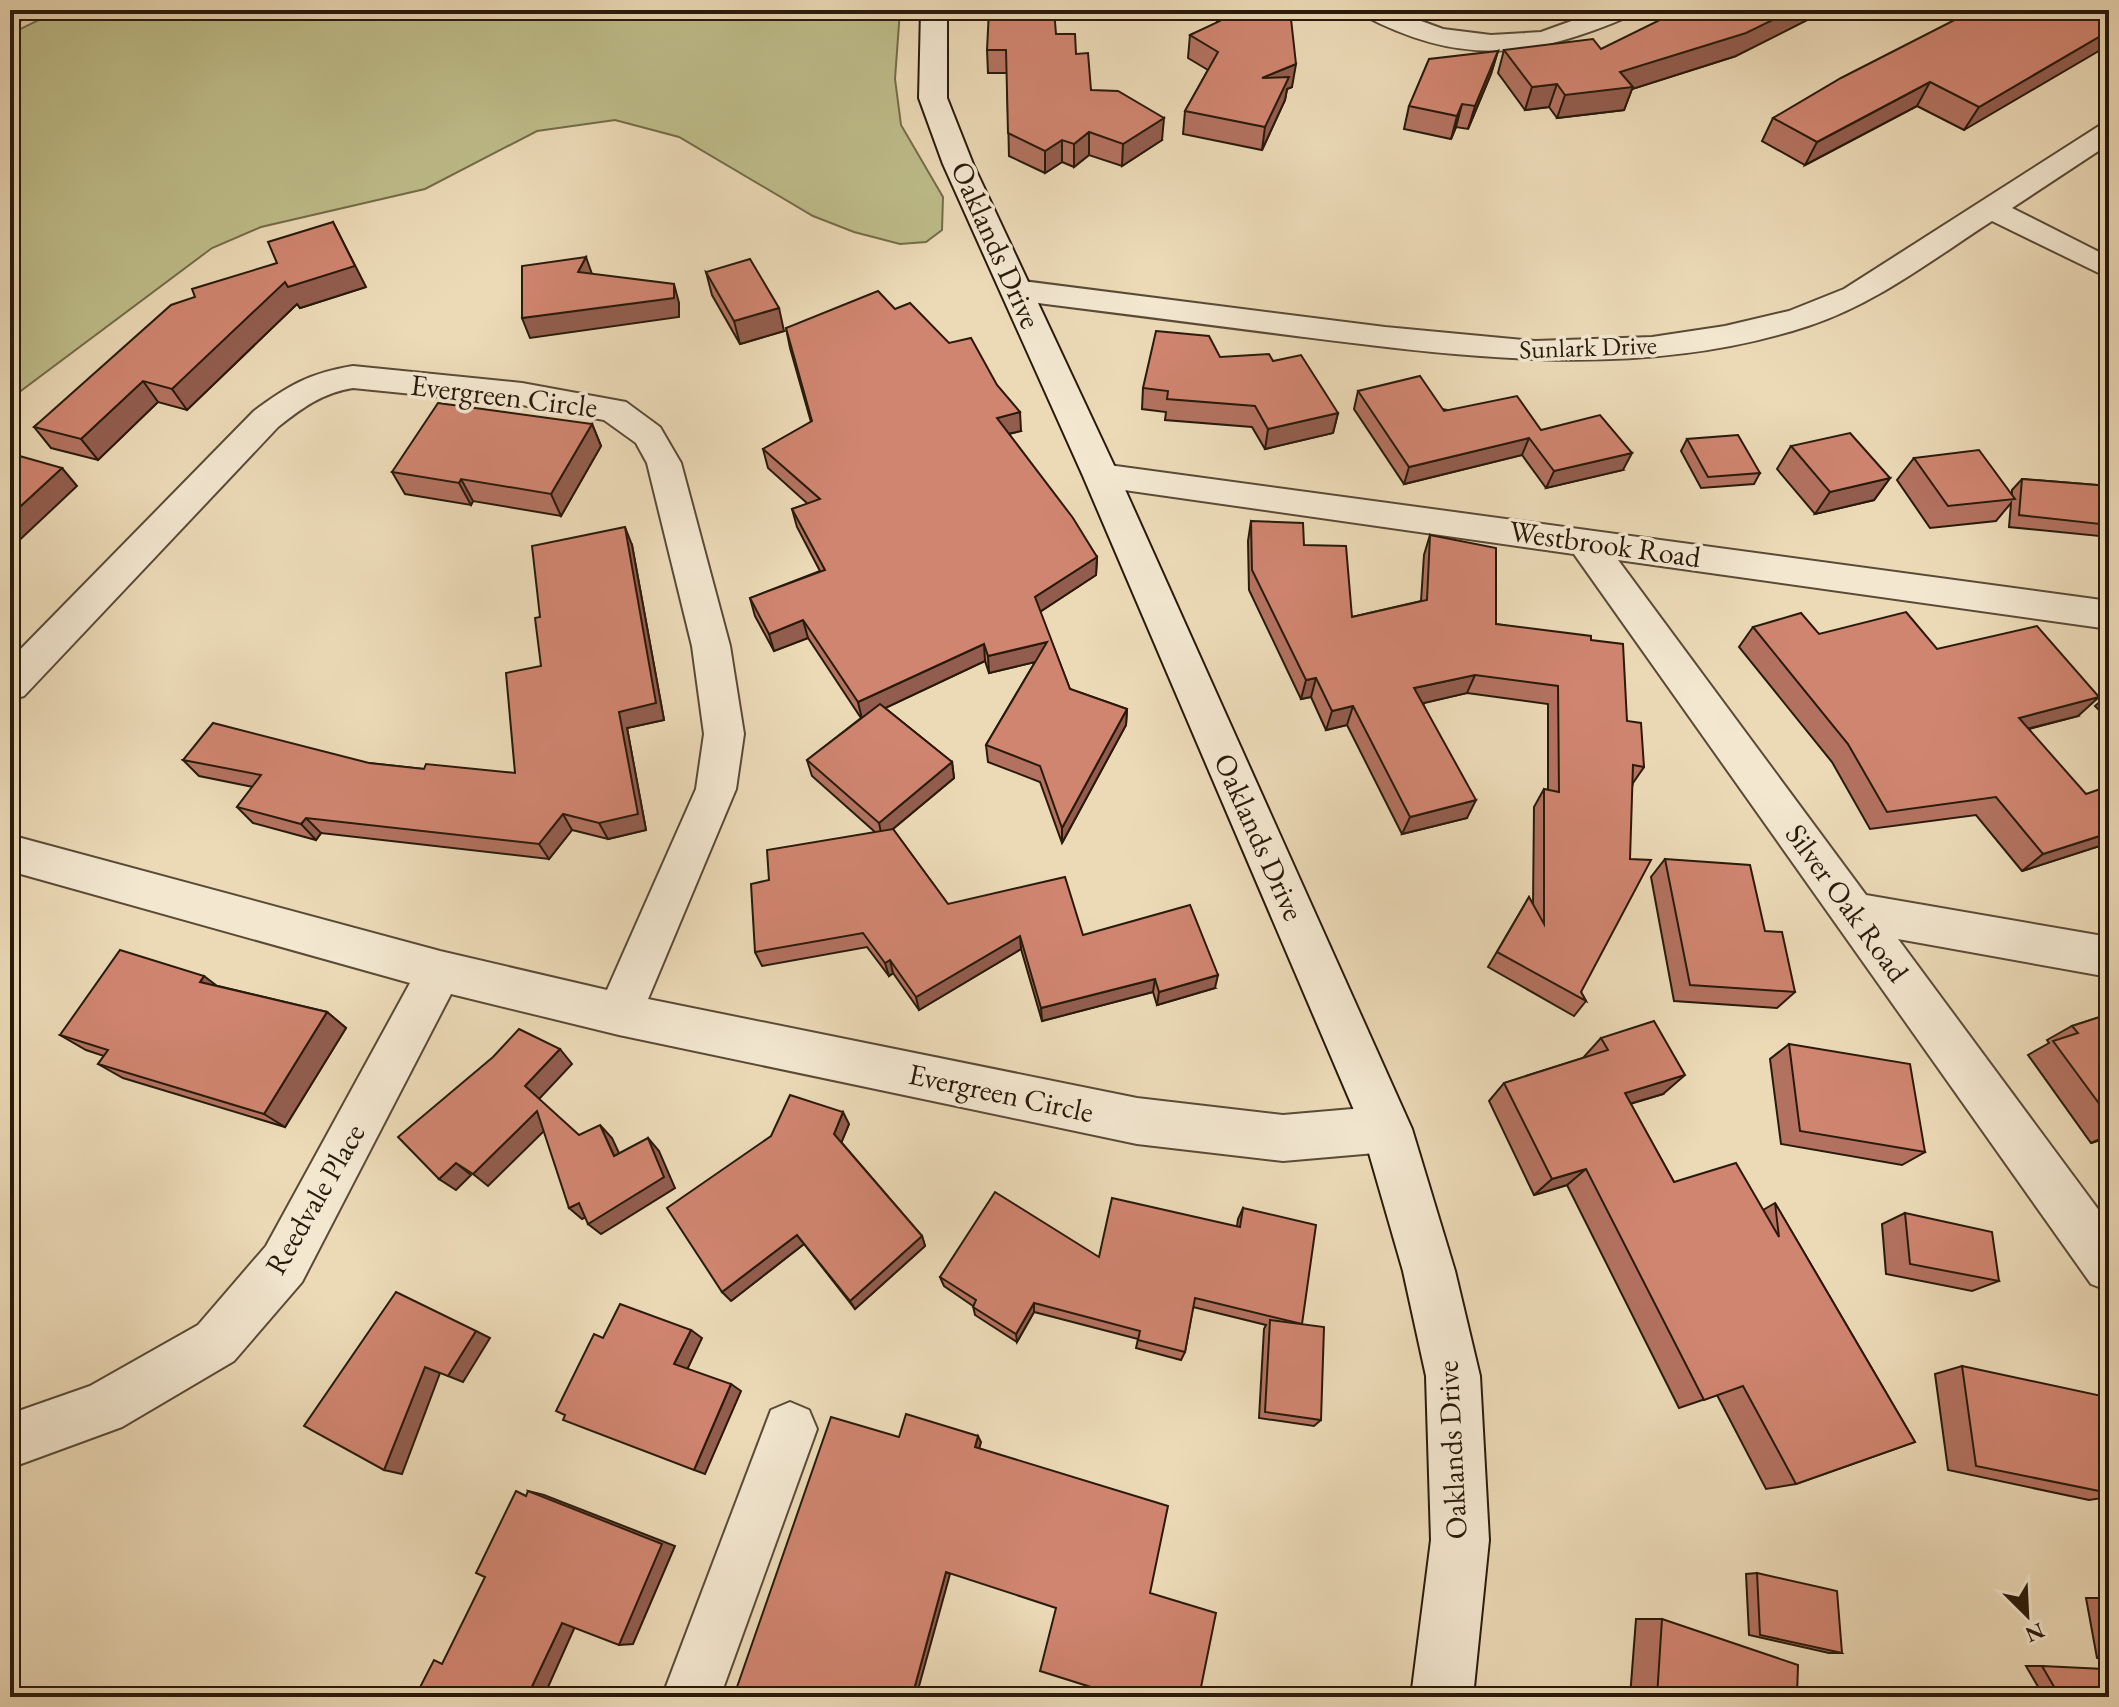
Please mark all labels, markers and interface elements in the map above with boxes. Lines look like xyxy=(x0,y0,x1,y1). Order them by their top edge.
street label: Oaklands Drive xyxy=(942,155,1051,334)
street label: Sunlark Drive xyxy=(1519,328,1657,366)
street label: Evergreen Circle xyxy=(408,365,600,426)
street label: Westbrook Road xyxy=(1507,511,1704,576)
street label: Oaklands Drive xyxy=(1205,747,1314,926)
street label: Silver Oak Road xyxy=(1777,816,1918,990)
street label: Evergreen Circle xyxy=(905,1054,1097,1131)
street label: Reedvale Place xyxy=(256,1116,373,1281)
street label: Oaklands Drive xyxy=(1427,1360,1476,1540)
north arrow xyxy=(1987,1575,2067,1655)
text: N xyxy=(2021,1616,2049,1650)

